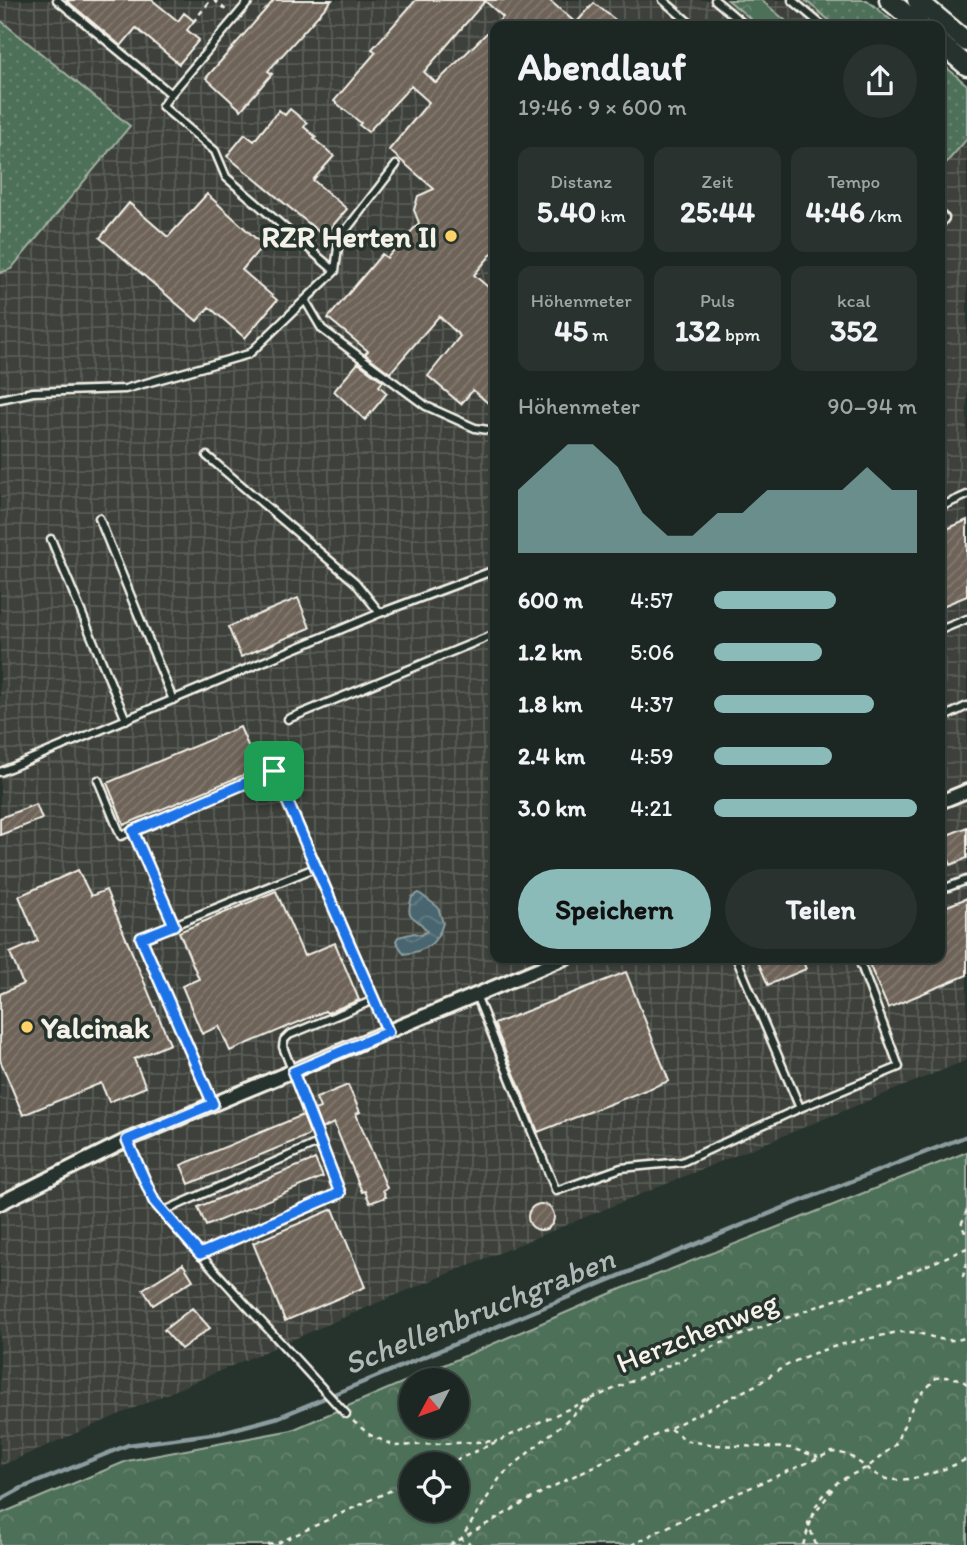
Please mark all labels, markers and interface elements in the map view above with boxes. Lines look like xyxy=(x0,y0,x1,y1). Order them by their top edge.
text: Abendlauf xyxy=(518,44,686,90)
button: share xyxy=(843,44,917,118)
text: 19:46 · 9 × 600 m xyxy=(518,93,687,121)
text: Distanz xyxy=(550,170,612,193)
text: Zeit xyxy=(702,170,733,193)
text: Tempo xyxy=(827,170,880,193)
text: 5.40 xyxy=(537,193,596,230)
text: 25:44 xyxy=(680,193,755,230)
text: 4:46 xyxy=(805,193,865,230)
text: km xyxy=(596,204,626,227)
text: /km xyxy=(865,204,902,227)
place label: RZR Herten II xyxy=(261,218,437,255)
marker: RZR Herten II xyxy=(443,228,459,244)
text: Höhenmeter xyxy=(531,289,632,312)
text: Puls xyxy=(700,289,735,312)
text: kcal xyxy=(837,289,871,312)
text: 45 xyxy=(554,312,588,349)
text: 132 xyxy=(675,312,721,349)
text: 352 xyxy=(830,312,878,349)
text: m xyxy=(588,323,608,346)
text: bpm xyxy=(721,323,760,346)
text: Höhenmeter xyxy=(518,392,640,420)
text: 90–94 m xyxy=(828,392,917,420)
text: 600 m xyxy=(518,586,583,614)
text: 4:57 xyxy=(630,586,673,614)
text: 1.2 km xyxy=(518,638,582,666)
text: 5:06 xyxy=(630,638,674,666)
text: 1.8 km xyxy=(518,690,583,718)
text: 4:37 xyxy=(630,690,673,718)
pin xyxy=(244,741,304,801)
text: 2.4 km xyxy=(518,742,585,770)
text: 4:59 xyxy=(630,742,674,770)
icon: arrive xyxy=(255,752,293,790)
text: 3.0 km xyxy=(518,794,586,822)
text: 4:21 xyxy=(630,794,672,822)
button: Speichern xyxy=(518,869,711,949)
button: Teilen xyxy=(725,869,917,949)
place label: Yalcinak xyxy=(40,1009,150,1046)
marker: Yalcinak xyxy=(19,1019,35,1035)
water label: Schellenbruchgraben xyxy=(338,1239,620,1383)
street label: Herzchenweg xyxy=(611,1283,784,1381)
north arrow xyxy=(399,1368,469,1438)
map controls xyxy=(399,1368,469,1522)
button: locate xyxy=(399,1452,469,1522)

